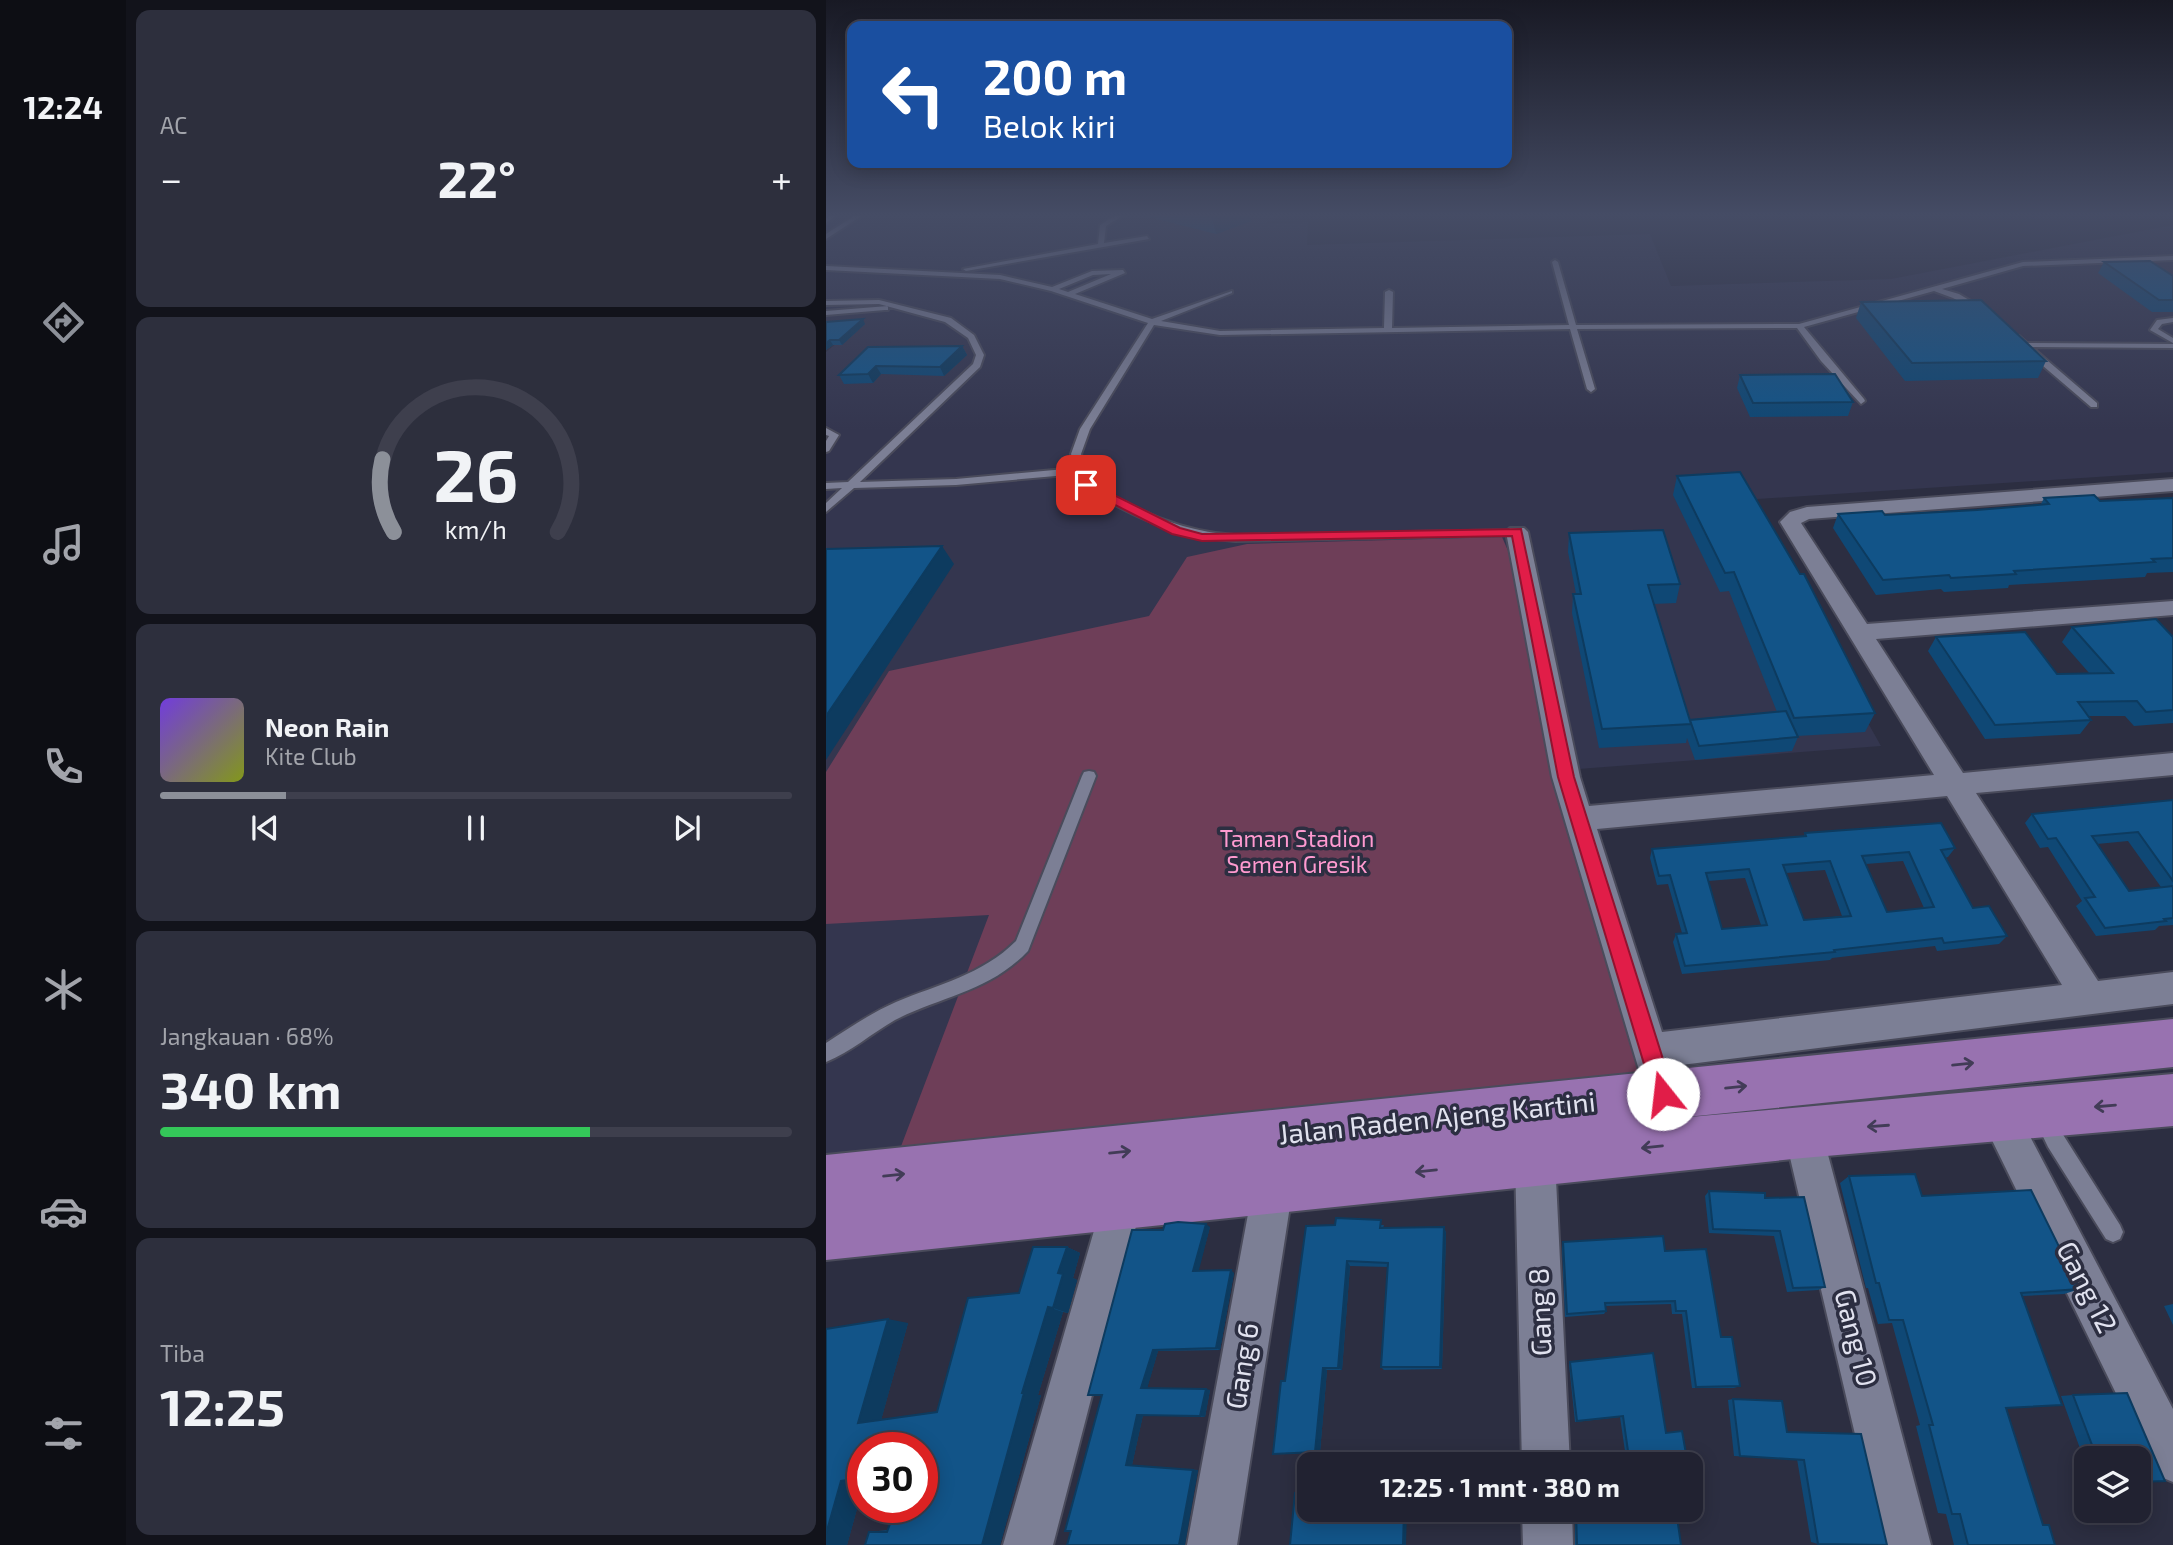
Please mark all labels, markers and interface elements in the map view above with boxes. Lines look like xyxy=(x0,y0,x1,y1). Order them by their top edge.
text: 200 m xyxy=(983,46,1127,105)
icon: left xyxy=(868,49,959,140)
text: 12:24 xyxy=(23,87,103,125)
text: Belok kiri xyxy=(983,106,1116,144)
text: AC xyxy=(160,111,187,139)
text: 22° xyxy=(437,146,516,208)
text: − xyxy=(160,155,182,201)
text: + xyxy=(771,155,792,201)
icon: directions xyxy=(39,298,88,347)
text: 26 xyxy=(433,429,519,517)
pin xyxy=(1056,455,1116,515)
icon: arrive xyxy=(1067,466,1105,504)
text: km/h xyxy=(445,513,507,543)
icon: music xyxy=(39,520,88,569)
text: Neon Rain xyxy=(265,711,389,742)
icon: phone xyxy=(39,742,88,791)
text: Kite Club xyxy=(265,742,357,770)
icon: previous xyxy=(246,809,284,847)
icon: pause xyxy=(457,809,495,847)
icon: next xyxy=(668,809,706,847)
park label: Taman Stadion Semen Gresik xyxy=(1220,824,1374,878)
icon: climate xyxy=(39,965,88,1014)
text: Jangkauan · 68% xyxy=(160,1022,333,1050)
text: 340 km xyxy=(160,1057,342,1119)
position arrow xyxy=(1626,1057,1700,1131)
one-way arrow xyxy=(1951,1057,1973,1070)
one-way arrow xyxy=(1724,1080,1747,1093)
street label: Jalan Raden Ajeng Kartini xyxy=(1277,1083,1597,1151)
one-way arrow xyxy=(2094,1100,2117,1113)
one-way arrow xyxy=(1868,1120,1890,1133)
one-way arrow xyxy=(1641,1141,1664,1154)
one-way arrow xyxy=(1108,1145,1131,1158)
one-way arrow xyxy=(1415,1165,1437,1178)
one-way arrow xyxy=(882,1169,905,1182)
icon: car xyxy=(39,1187,88,1236)
street label: Gang 12 xyxy=(2051,1235,2125,1338)
street label: Gang 8 xyxy=(1520,1267,1558,1357)
street label: Gang 10 xyxy=(1828,1286,1885,1390)
street label: Gang 6 xyxy=(1217,1320,1265,1412)
text: Tiba xyxy=(160,1339,205,1367)
text: 12:25 xyxy=(160,1374,285,1436)
icon: filters xyxy=(39,1409,88,1458)
speed limit sign: 30 xyxy=(847,1432,938,1523)
map controls xyxy=(2074,1446,2151,1523)
button: layers xyxy=(2074,1446,2151,1523)
text: 12:25 · 1 mnt · 380 m xyxy=(1380,1471,1620,1502)

